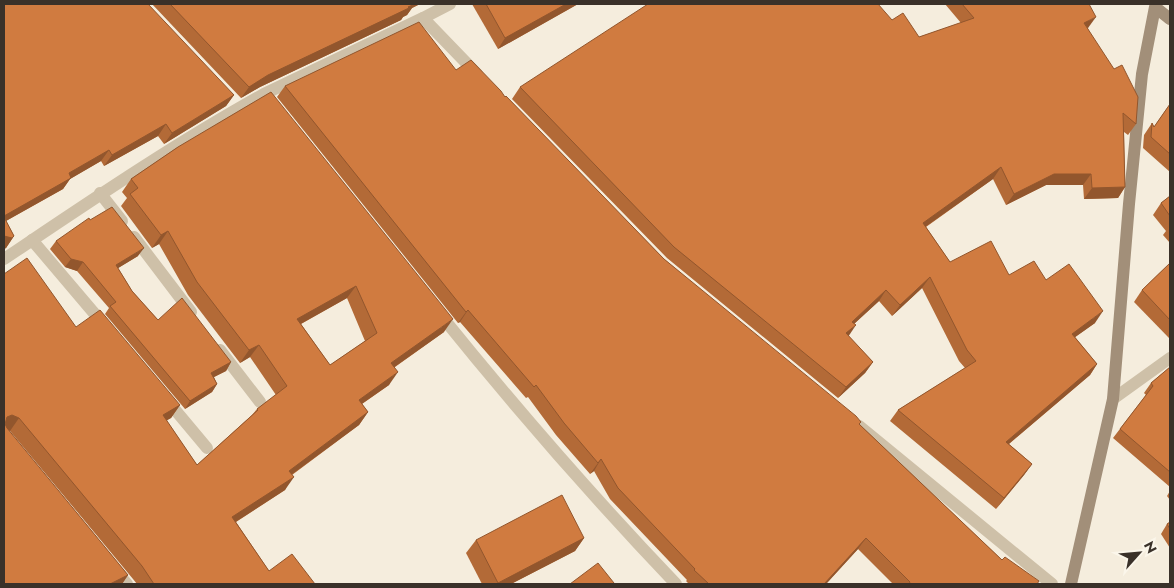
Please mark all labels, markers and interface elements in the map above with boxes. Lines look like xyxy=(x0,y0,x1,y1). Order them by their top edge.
north arrow xyxy=(1114,528,1164,578)
text: N xyxy=(1139,538,1162,557)

